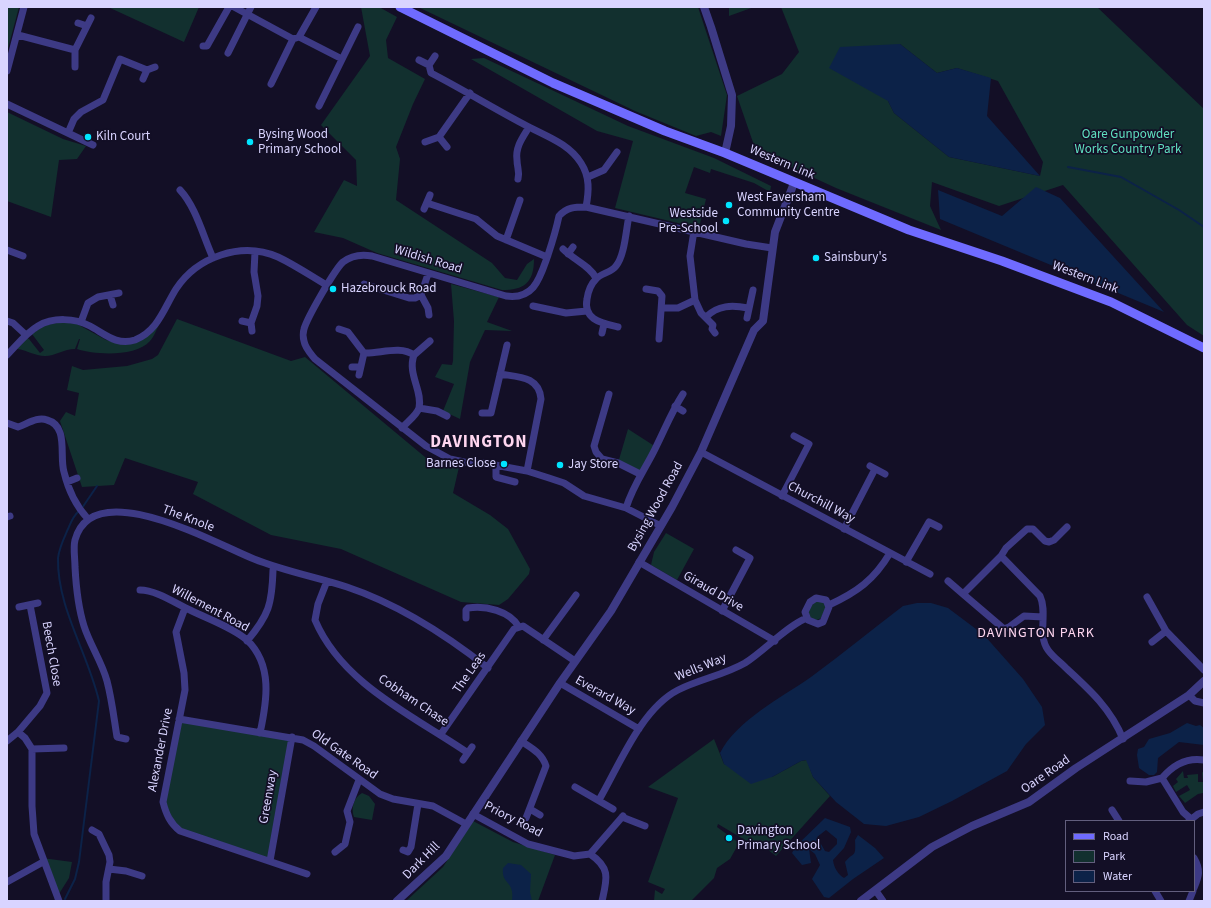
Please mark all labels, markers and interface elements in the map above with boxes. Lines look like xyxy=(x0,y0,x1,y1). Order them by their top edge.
place label: Bysing Wood Primary School xyxy=(258,127,341,158)
park label: Oare Gunpowder Works Country Park xyxy=(1074,127,1182,158)
place label: Kiln Court xyxy=(96,129,150,145)
marker: Kiln Court xyxy=(83,132,93,142)
marker: Bysing Wood Primary School xyxy=(245,137,255,147)
street label: Western Link xyxy=(747,142,817,184)
place label: West Faversham Community Centre xyxy=(737,190,840,221)
marker: West Faversham Community Centre xyxy=(724,200,734,210)
place label: Westside Pre-School xyxy=(659,206,718,237)
marker: Westside Pre-School xyxy=(721,216,731,226)
street label: Wildish Road xyxy=(392,242,464,278)
place label: Sainsbury's xyxy=(824,250,887,266)
marker: Sainsbury's xyxy=(811,253,821,263)
street label: Western Link xyxy=(1050,258,1120,298)
place label: Hazebrouck Road xyxy=(341,281,436,297)
marker: Hazebrouck Road xyxy=(328,284,338,294)
district label: DAVINGTON xyxy=(430,433,528,453)
place label: Barnes Close xyxy=(426,456,496,472)
place label: Jay Store xyxy=(568,457,618,473)
marker: Barnes Close xyxy=(499,459,509,469)
street label: Bysing Wood Road xyxy=(625,459,687,555)
marker: Jay Store xyxy=(555,460,565,470)
street label: Churchill Way xyxy=(785,479,857,527)
street label: The Knole xyxy=(160,502,216,536)
street label: Giraud Drive xyxy=(680,568,746,616)
street label: Willement Road xyxy=(168,582,252,636)
street label: Beech Close xyxy=(38,620,64,688)
district label: DAVINGTON PARK xyxy=(977,626,1095,642)
street label: The Leas xyxy=(450,649,490,697)
street label: Wells Way xyxy=(673,651,729,685)
street label: Cobham Chase xyxy=(375,672,451,730)
street label: Everard Way xyxy=(572,673,638,719)
street label: Alexander Drive xyxy=(145,707,177,793)
street label: Old Gate Road xyxy=(308,726,380,784)
street label: Oare Road xyxy=(1018,752,1074,798)
street label: Greenway xyxy=(257,769,281,825)
street label: Priory Road xyxy=(481,799,545,841)
legend xyxy=(1065,820,1195,892)
place label: Davington Primary School xyxy=(737,823,820,854)
text: Road xyxy=(1103,828,1129,845)
marker: Davington Primary School xyxy=(724,833,734,843)
street label: Dark Hill xyxy=(400,839,444,883)
text: Park xyxy=(1103,848,1125,865)
text: Water xyxy=(1103,868,1132,885)

